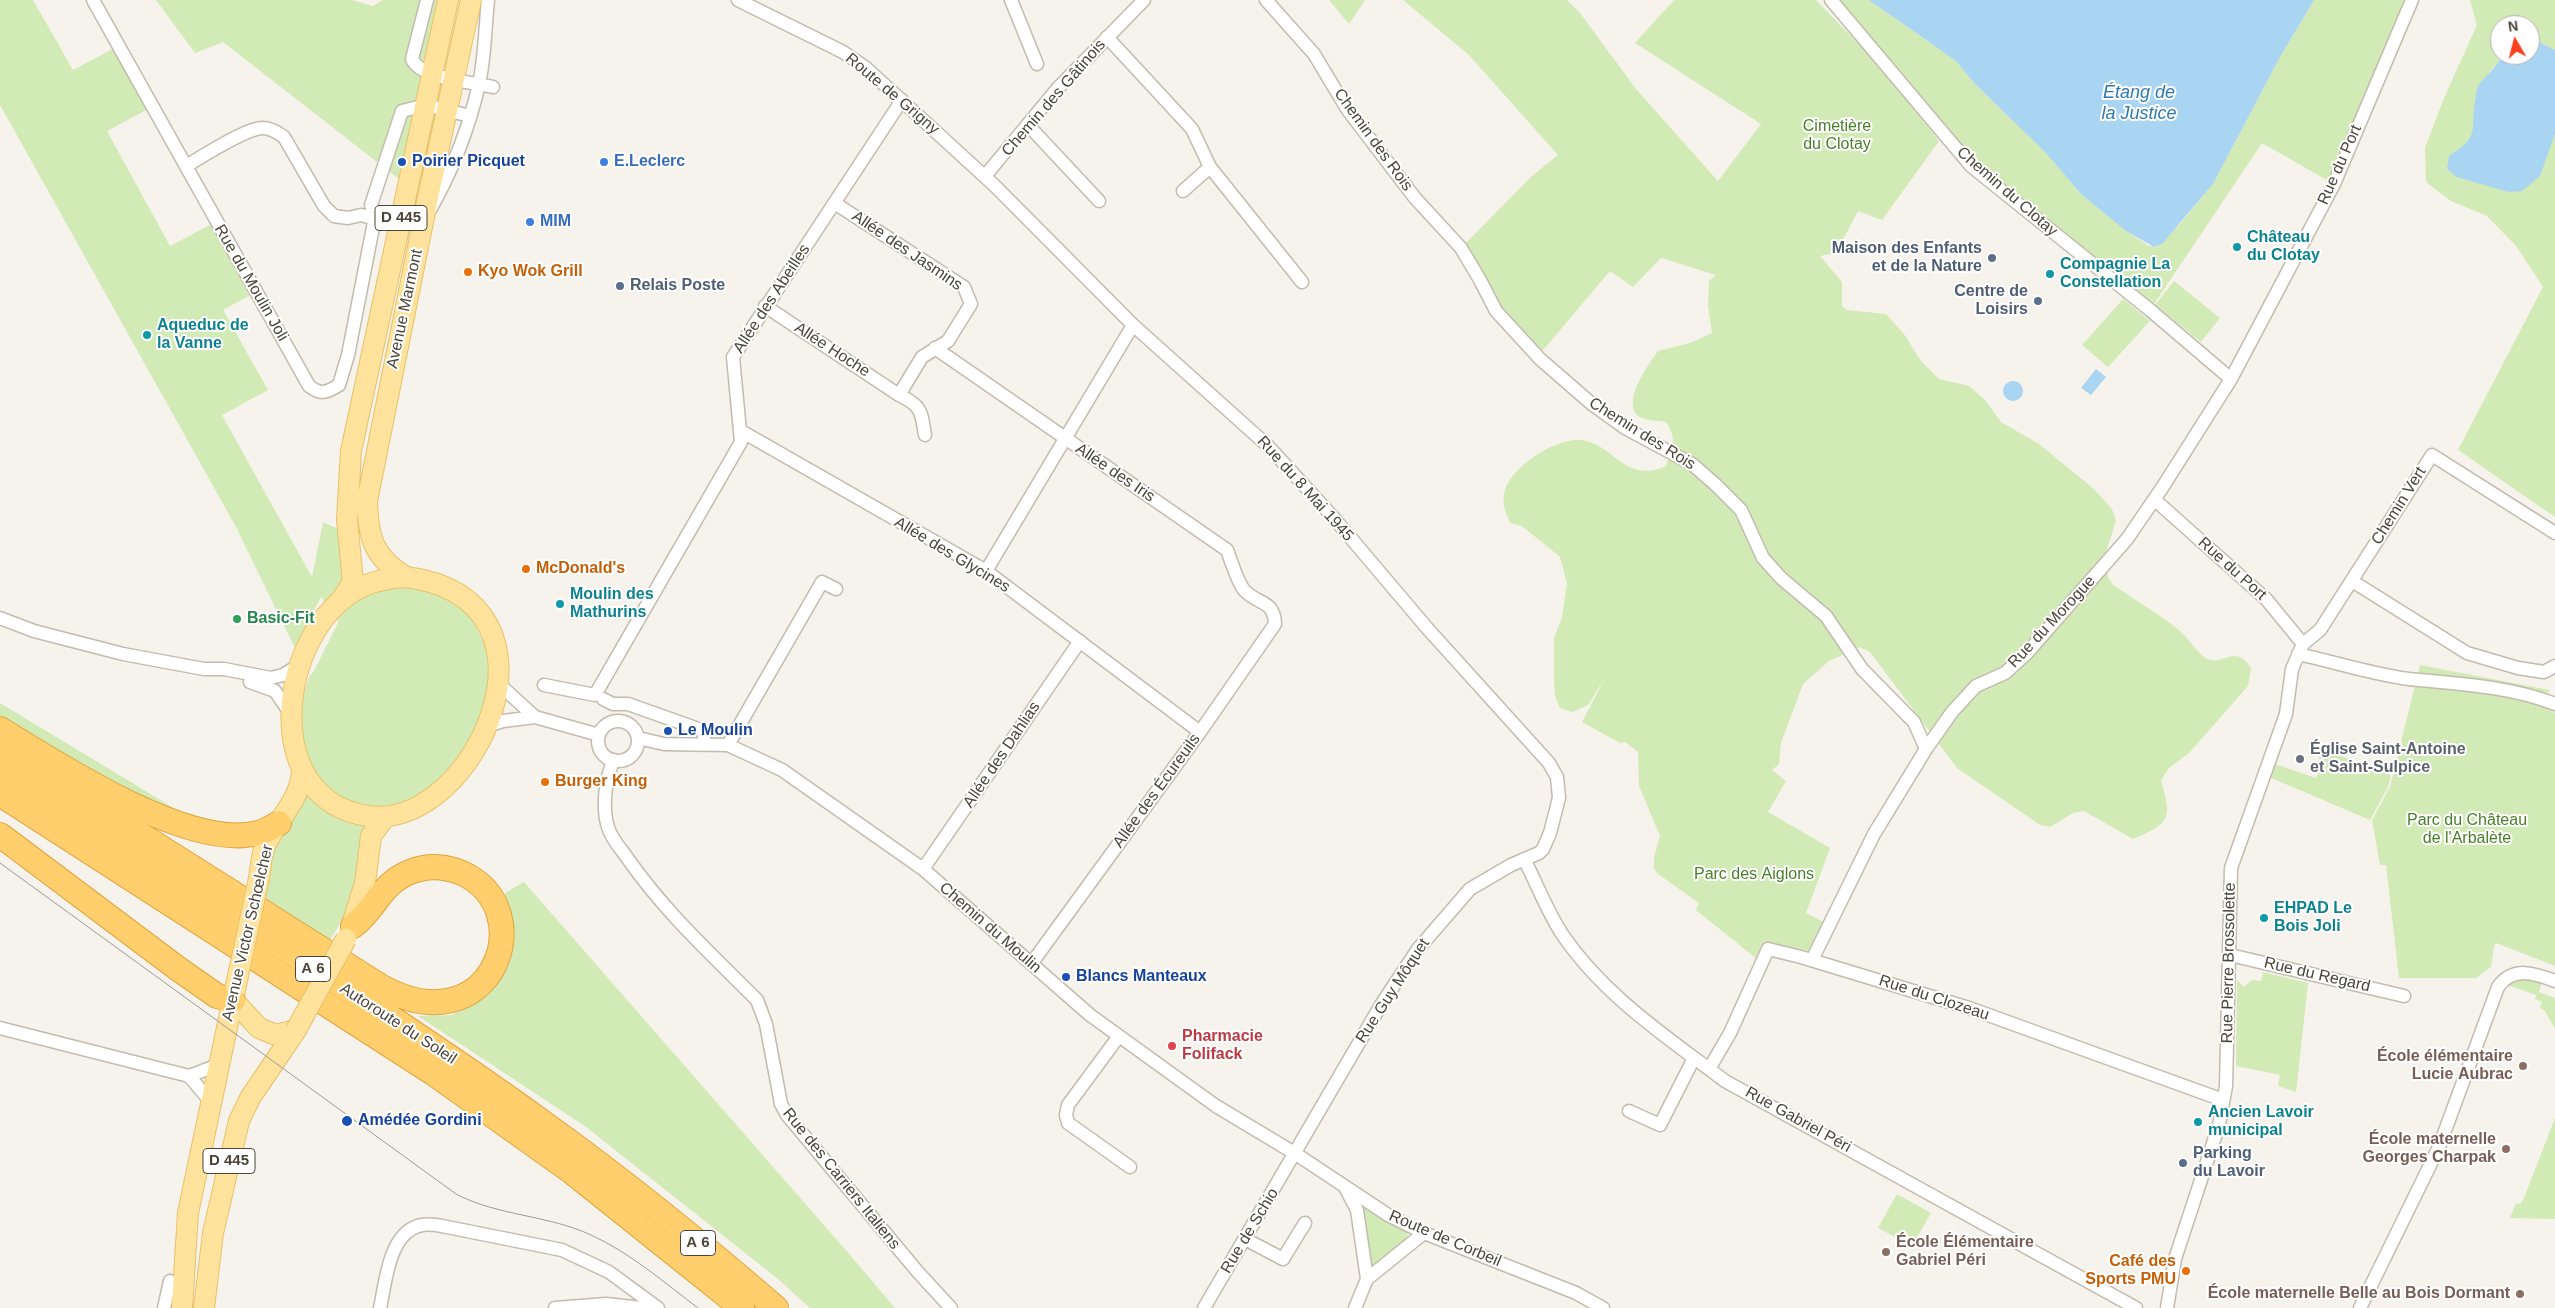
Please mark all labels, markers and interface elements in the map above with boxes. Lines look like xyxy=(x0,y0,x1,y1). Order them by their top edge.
north arrow xyxy=(2490,15,2540,65)
text: N xyxy=(2507,18,2519,35)
street label: Chemin des Gâtinois xyxy=(998,36,1110,160)
street label: Route de Grigny xyxy=(841,49,943,139)
water label: Étang de la Justice xyxy=(2101,82,2177,125)
street label: Chemin des Rois xyxy=(1329,85,1417,195)
park label: Cimetière du Clotay xyxy=(1803,117,1871,155)
street label: Rue du Port xyxy=(2314,122,2366,208)
street label: Chemin du Clotay xyxy=(1953,143,2061,241)
place label: Poirier Picquet xyxy=(412,152,525,172)
place label: E.Leclerc xyxy=(614,152,685,172)
marker: Poirier Picquet xyxy=(396,156,408,168)
marker: E.Leclerc xyxy=(598,156,610,168)
road number: D 445 xyxy=(375,206,427,230)
street label: Allée des Jasmins xyxy=(848,207,966,295)
place label: MIM xyxy=(540,212,571,232)
marker: MIM xyxy=(524,216,536,228)
street label: Rue du Moulin Joli xyxy=(210,221,292,345)
place label: Château du Clotay xyxy=(2247,228,2320,266)
place label: Maison des Enfants et de la Nature xyxy=(1832,239,1982,277)
street label: Allée des Abeilles xyxy=(730,241,814,357)
marker: Château du Clotay xyxy=(2231,241,2243,253)
street label: Avenue Marmont xyxy=(383,248,427,370)
marker: Maison des Enfants et de la Nature xyxy=(1986,252,1998,264)
place label: Compagnie La Constellation xyxy=(2060,255,2170,293)
place label: Kyo Wok Grill xyxy=(478,262,583,282)
marker: Kyo Wok Grill xyxy=(462,266,474,278)
marker: Compagnie La Constellation xyxy=(2044,268,2056,280)
place label: Relais Poste xyxy=(630,276,725,296)
marker: Relais Poste xyxy=(614,280,626,292)
place label: Centre de Loisirs xyxy=(1954,282,2028,320)
marker: Centre de Loisirs xyxy=(2032,295,2044,307)
place label: Aqueduc de la Vanne xyxy=(157,316,249,354)
street label: Allée Hoche xyxy=(791,318,873,382)
marker: Aqueduc de la Vanne xyxy=(141,329,153,341)
street label: Chemin des Rois xyxy=(1585,394,1699,474)
street label: Rue du 8 Mai 1945 xyxy=(1253,432,1357,546)
street label: Allée des Iris xyxy=(1072,439,1158,507)
street label: Chemin Vert xyxy=(2368,464,2430,548)
street label: Allée des Glycines xyxy=(891,513,1013,597)
street label: Rue du Port xyxy=(2194,533,2270,605)
place label: McDonald's xyxy=(536,559,625,579)
marker: McDonald's xyxy=(520,563,532,575)
street label: Rue du Morogue xyxy=(2004,572,2100,672)
place label: Moulin des Mathurins xyxy=(570,585,654,623)
marker: Moulin des Mathurins xyxy=(554,598,566,610)
place label: Basic-Fit xyxy=(247,609,315,629)
marker: Basic-Fit xyxy=(231,613,243,625)
street label: Allée des Dahlias xyxy=(959,698,1045,812)
place label: Le Moulin xyxy=(678,721,753,741)
marker: Le Moulin xyxy=(662,725,674,737)
street label: Allée des Écureuils xyxy=(1109,730,1205,852)
place label: Église Saint-Antoine et Saint-Sulpice xyxy=(2310,740,2466,778)
marker: Église Saint-Antoine et Saint-Sulpice xyxy=(2294,753,2306,765)
place label: Burger King xyxy=(555,772,647,792)
marker: Burger King xyxy=(539,776,551,788)
park label: Parc du Château de l'Arbalète xyxy=(2407,811,2527,849)
street label: Avenue Victor Schœlcher xyxy=(218,843,278,1023)
park label: Parc des Aiglons xyxy=(1694,865,1814,885)
street label: Chemin du Moulin xyxy=(935,878,1045,978)
street label: Rue Pierre Brossolette xyxy=(2218,882,2240,1044)
place label: EHPAD Le Bois Joli xyxy=(2274,899,2352,937)
marker: EHPAD Le Bois Joli xyxy=(2258,912,2270,924)
street label: Rue Guy Môquet xyxy=(1352,935,1434,1047)
street label: Rue du Regard xyxy=(2262,953,2372,997)
road number: A 6 xyxy=(296,956,330,982)
place label: Blancs Manteaux xyxy=(1076,967,1207,987)
marker: Blancs Manteaux xyxy=(1060,971,1072,983)
street label: Rue du Clozeau xyxy=(1876,971,1992,1025)
street label: Autoroute du Soleil xyxy=(336,979,460,1069)
place label: Pharmacie Folifack xyxy=(1182,1027,1263,1065)
marker: Pharmacie Folifack xyxy=(1166,1040,1178,1052)
place label: École élémentaire Lucie Aubrac xyxy=(2377,1047,2513,1085)
marker: École élémentaire Lucie Aubrac xyxy=(2517,1060,2529,1072)
street label: Rue Gabriel Péri xyxy=(1742,1083,1854,1157)
place label: Ancien Lavoir municipal xyxy=(2208,1103,2314,1141)
street label: Rue des Carriers Italiens xyxy=(778,1105,904,1253)
place label: Amédée Gordini xyxy=(358,1111,482,1131)
marker: Amédée Gordini xyxy=(340,1114,354,1128)
marker: Ancien Lavoir municipal xyxy=(2192,1116,2204,1128)
place label: École maternelle Georges Charpak xyxy=(2363,1130,2496,1168)
marker: École maternelle Georges Charpak xyxy=(2500,1143,2512,1155)
place label: Parking du Lavoir xyxy=(2193,1144,2265,1182)
road number: D 445 xyxy=(203,1148,255,1174)
marker: Parking du Lavoir xyxy=(2177,1157,2189,1169)
street label: Rue de Schio xyxy=(1217,1185,1283,1277)
street label: Route de Corbeil xyxy=(1386,1207,1504,1271)
road number: A 6 xyxy=(680,1230,716,1256)
place label: École Élémentaire Gabriel Péri xyxy=(1896,1233,2034,1271)
marker: École Élémentaire Gabriel Péri xyxy=(1880,1246,1892,1258)
place label: Café des Sports PMU xyxy=(2085,1252,2176,1290)
marker: Café des Sports PMU xyxy=(2180,1265,2192,1277)
place label: École maternelle Belle au Bois Dormant xyxy=(2208,1284,2510,1304)
marker: École maternelle Belle au Bois Dormant xyxy=(2514,1288,2526,1300)

